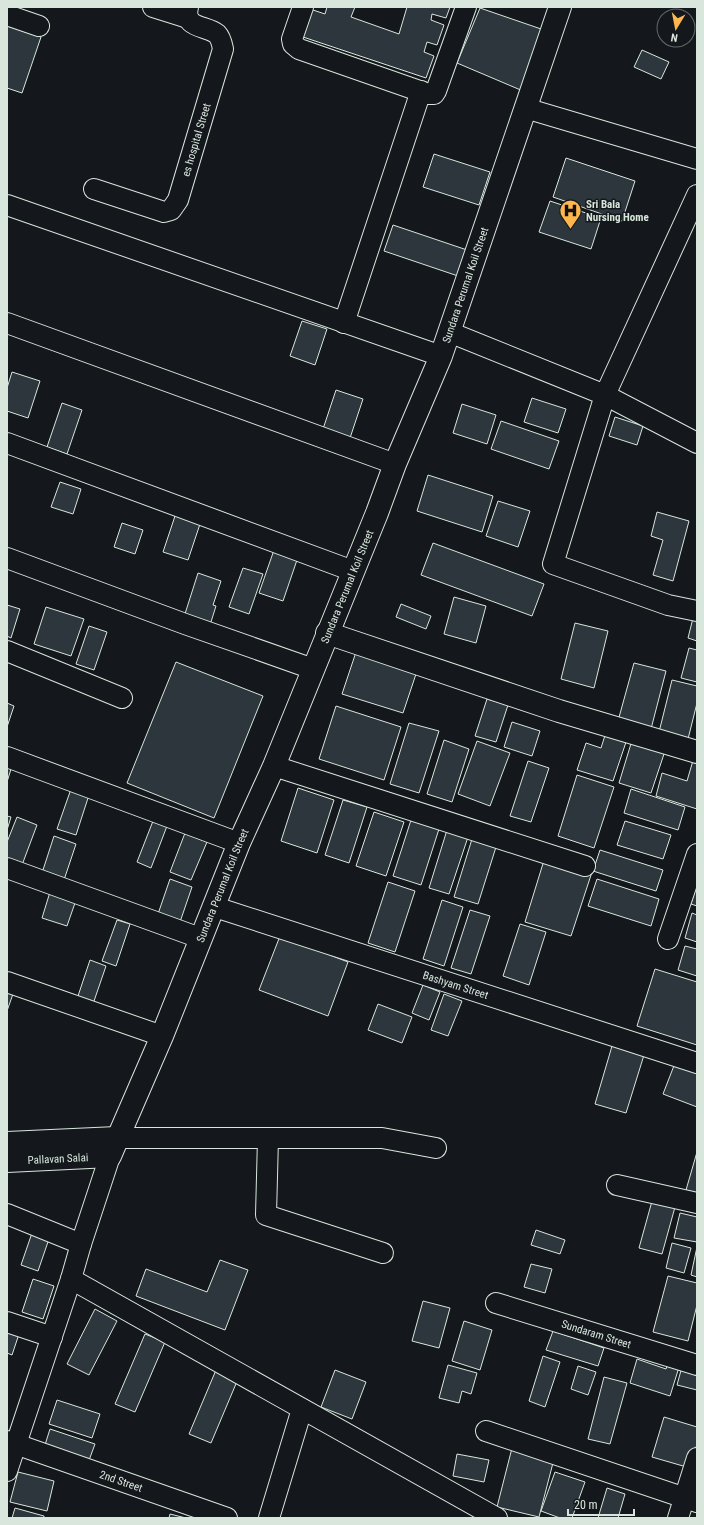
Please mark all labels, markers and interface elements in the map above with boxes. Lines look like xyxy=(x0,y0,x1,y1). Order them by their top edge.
north arrow xyxy=(656,8,696,48)
text: N xyxy=(670,30,679,44)
street label: es hospital Street xyxy=(179,102,214,178)
hospital icon: Sri Bala Nursing Home xyxy=(557,197,583,230)
place label: Sri Bala Nursing Home xyxy=(586,198,649,224)
street label: Sundara Perumal Koil Street xyxy=(440,226,491,345)
street label: Sundara Perumal Koil Street xyxy=(319,528,376,645)
street label: Sundara Perumal Koil Street xyxy=(194,827,252,944)
street label: Bashyam Street xyxy=(421,969,490,1002)
street label: Pallavan Salai xyxy=(27,1151,89,1167)
street label: Sundaram Street xyxy=(560,1318,633,1351)
street label: 2nd Street xyxy=(98,1468,144,1495)
scale bar xyxy=(568,1491,634,1517)
text: 20 m xyxy=(574,1498,598,1512)

